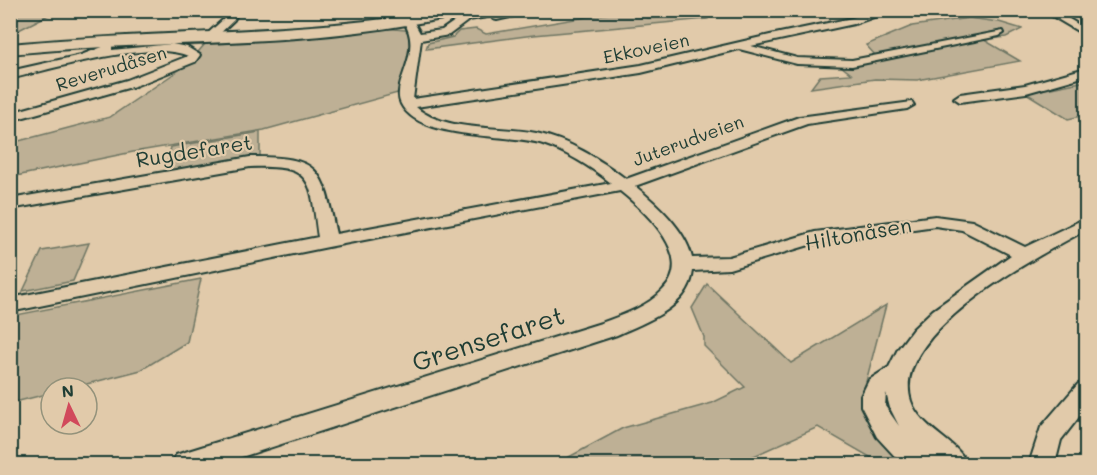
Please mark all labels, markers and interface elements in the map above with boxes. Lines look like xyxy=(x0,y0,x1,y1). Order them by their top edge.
street label: Ekkoveien xyxy=(601,27,691,69)
street label: Reverudåsen xyxy=(53,40,169,96)
street label: Juterudveien xyxy=(629,109,747,171)
street label: Rugdefaret xyxy=(134,127,254,173)
street label: Hiltonåsen xyxy=(803,210,913,256)
street label: Grensefaret xyxy=(407,297,569,379)
north arrow xyxy=(39,376,99,436)
text: N xyxy=(61,380,75,402)

